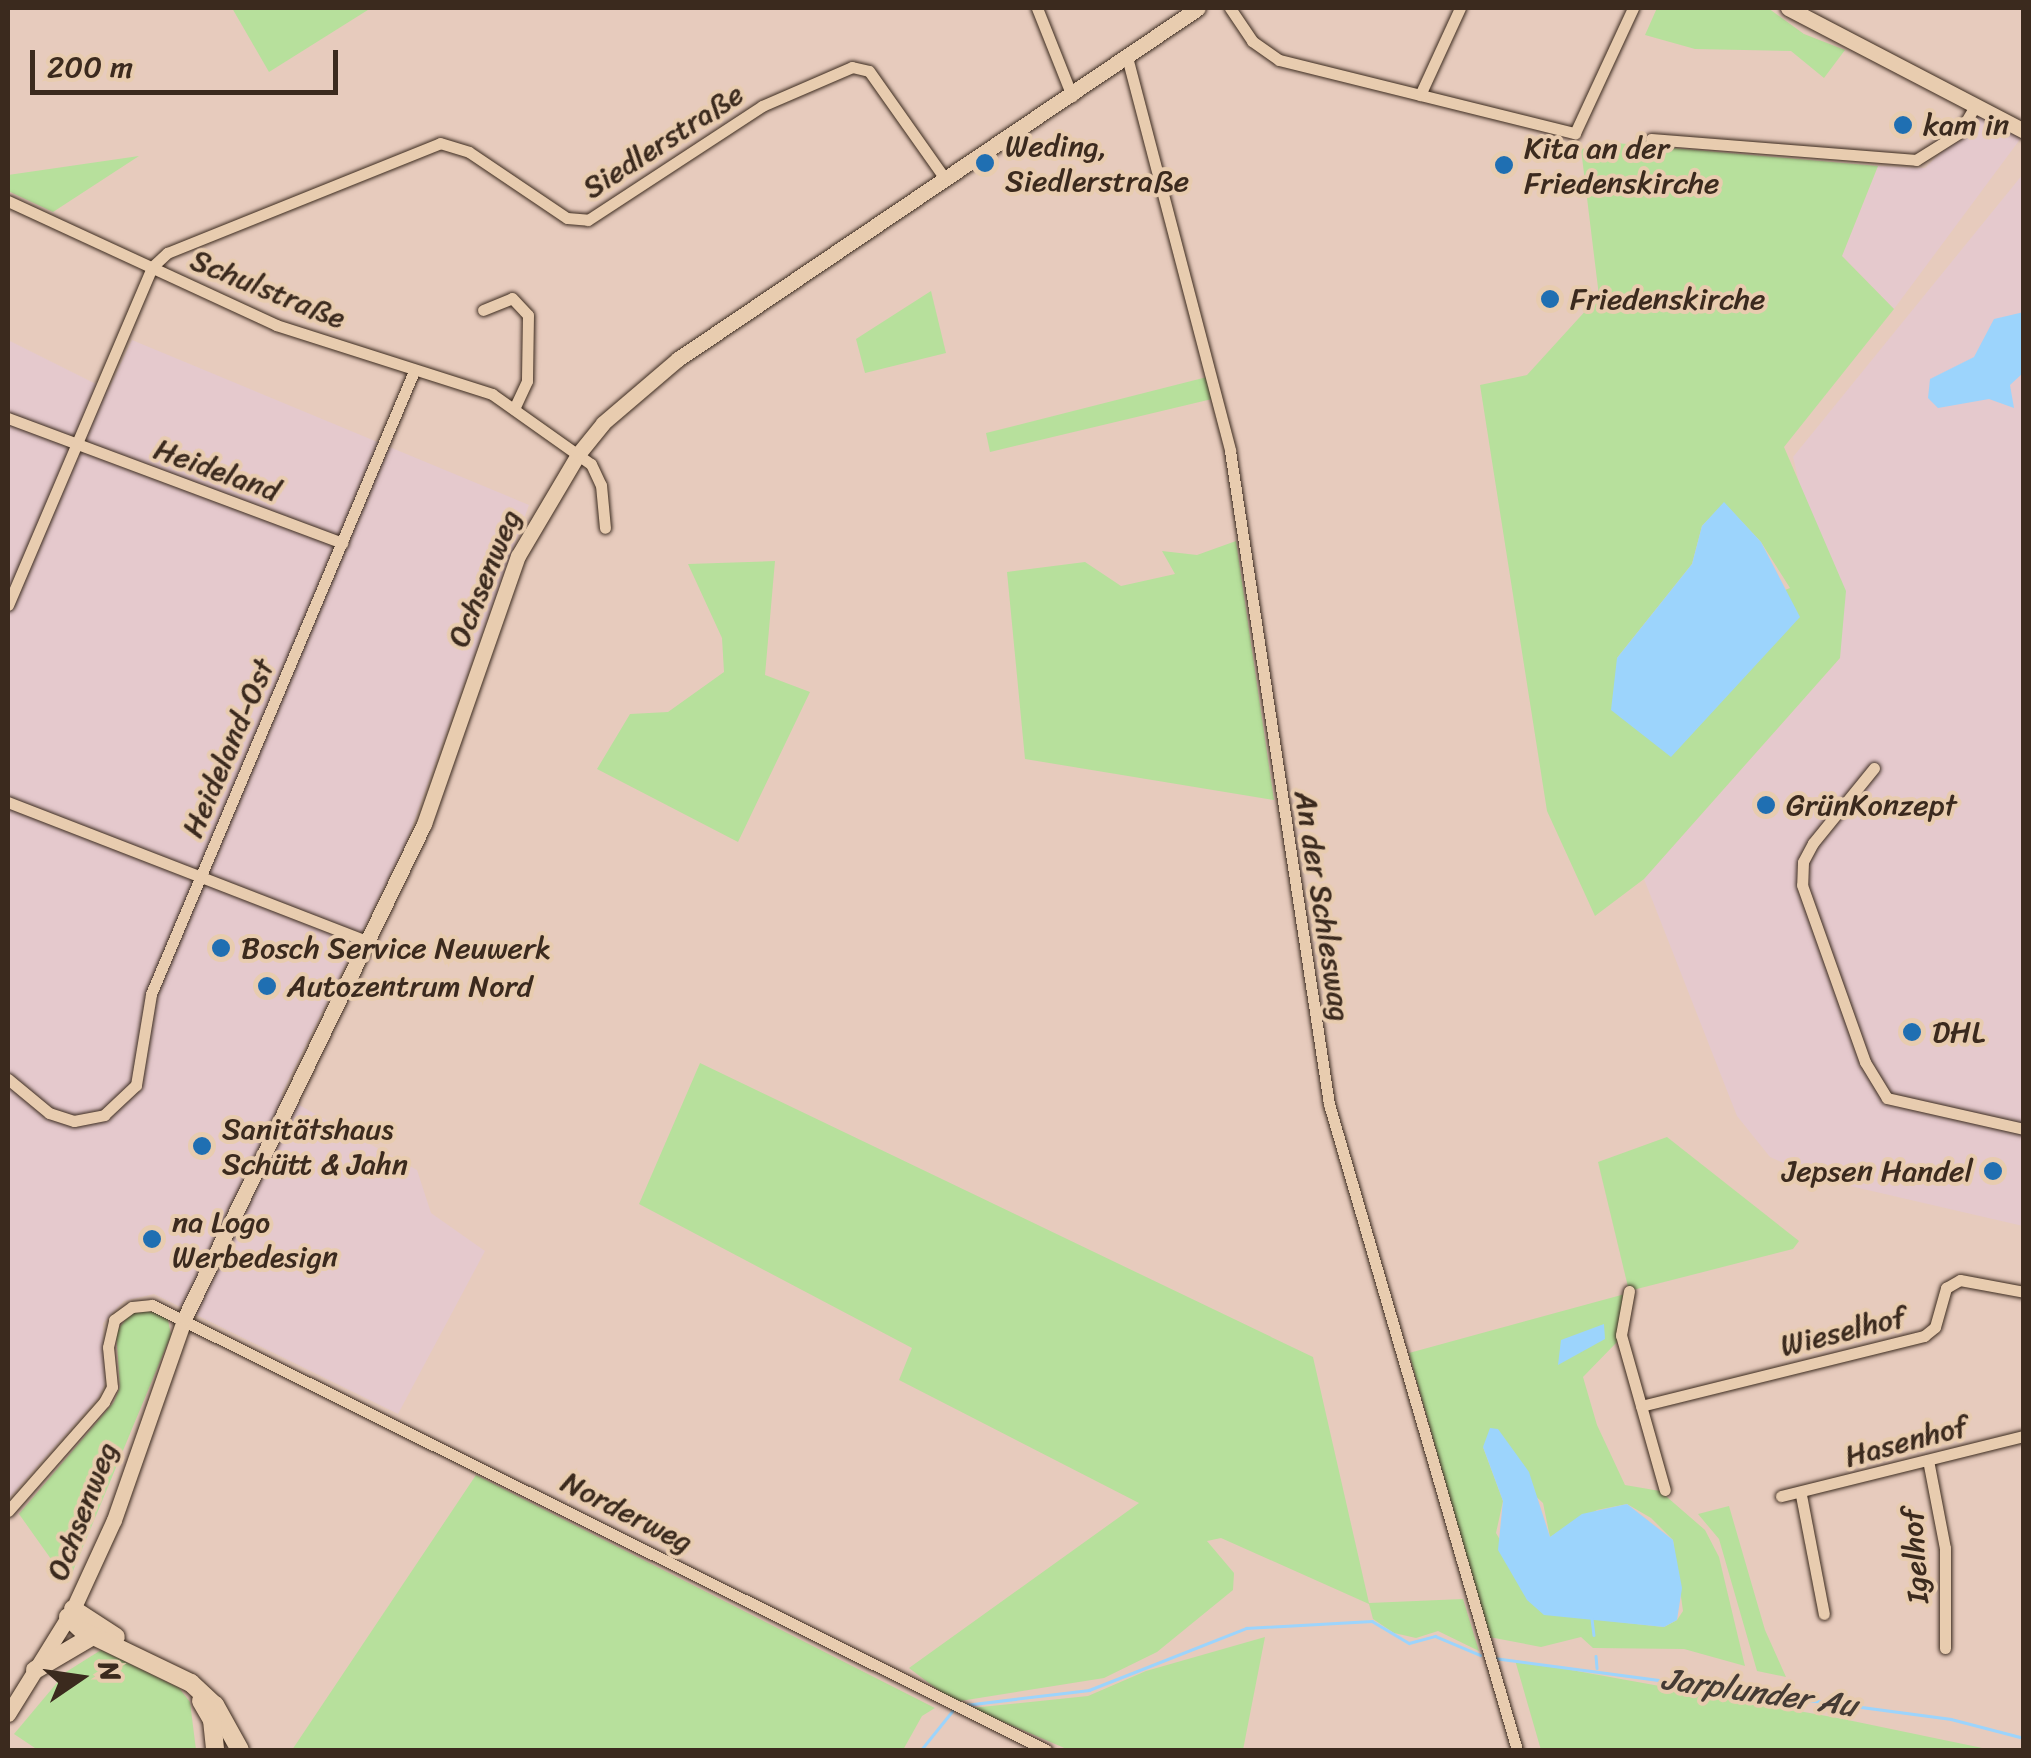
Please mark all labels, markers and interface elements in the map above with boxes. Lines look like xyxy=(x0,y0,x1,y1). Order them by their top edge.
scale bar xyxy=(35,30,342,92)
text: 200 m xyxy=(47,40,133,94)
street label: Siedlerstraße xyxy=(576,76,750,206)
place label: kam in xyxy=(1923,107,2009,143)
marker: kam in xyxy=(1892,114,1914,136)
place label: Weding, Siedlerstraße xyxy=(1005,128,1189,198)
place label: Kita an der Friedenskirche xyxy=(1524,130,1719,200)
marker: Weding, Siedlerstraße xyxy=(974,152,996,174)
marker: Kita an der Friedenskirche xyxy=(1493,154,1515,176)
street label: Schulstraße xyxy=(185,242,351,336)
place label: Friedenskirche xyxy=(1570,281,1765,317)
marker: Friedenskirche xyxy=(1539,288,1561,310)
street label: Heideland xyxy=(149,431,285,509)
street label: Ochsenweg xyxy=(440,504,528,652)
street label: Heideland-Ost xyxy=(174,653,282,843)
place label: GrünKonzept xyxy=(1786,787,1957,823)
street label: An der Schleswag xyxy=(1287,788,1359,1024)
marker: GrünKonzept xyxy=(1755,794,1777,816)
place label: Bosch Service Neuwerk xyxy=(241,930,549,966)
marker: Bosch Service Neuwerk xyxy=(210,937,232,959)
place label: Autozentrum Nord xyxy=(287,968,533,1004)
marker: Autozentrum Nord xyxy=(256,975,278,997)
place label: DHL xyxy=(1932,1014,1985,1050)
marker: DHL xyxy=(1901,1021,1923,1043)
place label: Sanitätshaus Schütt & Jahn xyxy=(222,1111,408,1182)
marker: Sanitätshaus Schütt & Jahn xyxy=(191,1135,213,1157)
place label: Jepsen Handel xyxy=(1782,1153,1973,1189)
marker: Jepsen Handel xyxy=(1982,1160,2004,1182)
place label: na Logo Werbedesign xyxy=(172,1204,338,1274)
marker: na Logo Werbedesign xyxy=(141,1228,163,1250)
street label: Wieselhof xyxy=(1777,1298,1909,1364)
street label: Hasenhof xyxy=(1841,1407,1971,1475)
street label: Ochsenweg xyxy=(39,1437,125,1585)
street label: Norderweg xyxy=(555,1464,699,1560)
street label: Igelhof xyxy=(1894,1507,1936,1605)
north arrow xyxy=(30,1628,130,1728)
text: N xyxy=(84,1656,136,1686)
water label: Jarplunder Au xyxy=(1659,1660,1859,1726)

